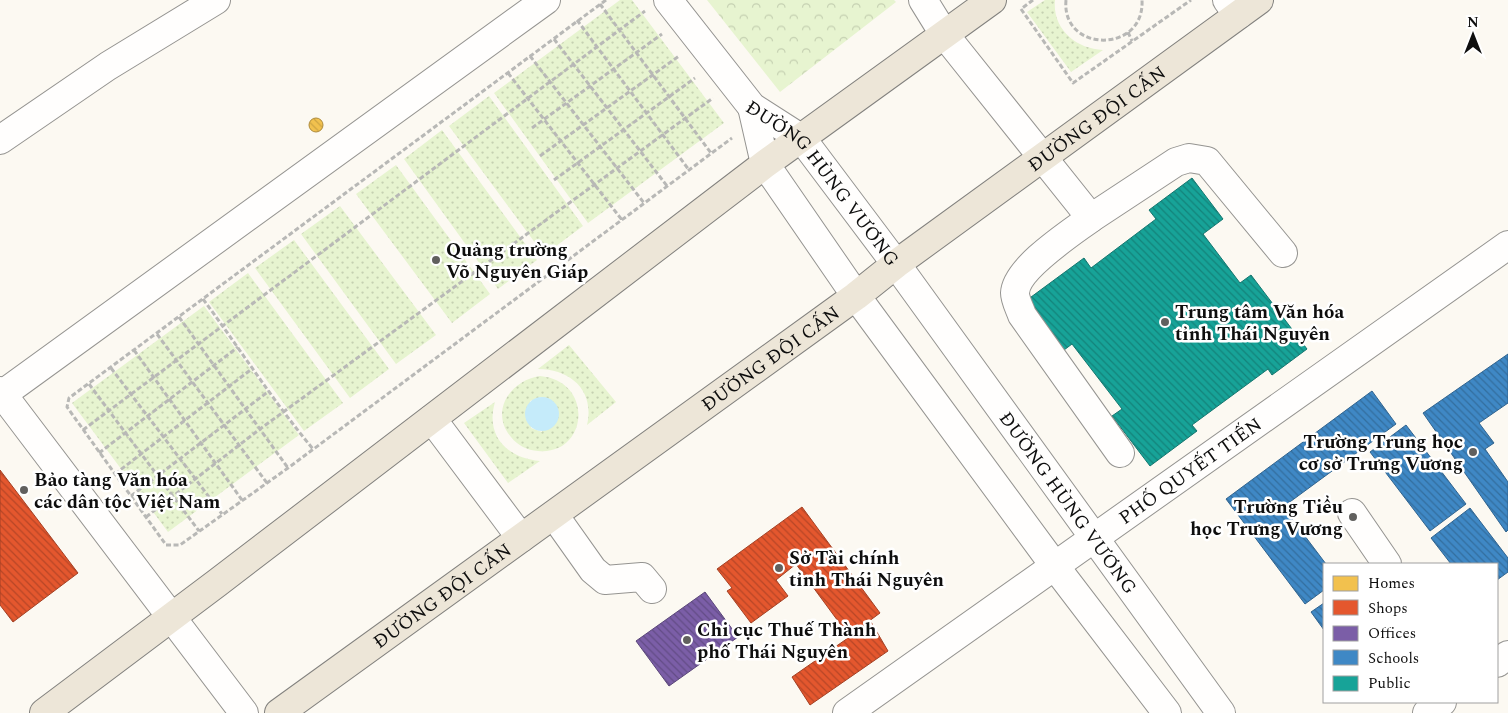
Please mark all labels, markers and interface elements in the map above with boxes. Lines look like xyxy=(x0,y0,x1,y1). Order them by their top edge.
north arrow xyxy=(1448,10,1498,60)
text: N xyxy=(1467,12,1479,33)
street label: ĐƯỜNG ĐỘI CẤN xyxy=(1022,59,1173,180)
street label: ĐƯỜNG HÙNG VƯƠNG xyxy=(739,93,906,273)
place label: Quảng trường Võ Nguyên Giáp xyxy=(446,236,588,287)
marker: Quảng trường Võ Nguyên Giáp xyxy=(430,254,442,266)
place label: Trung tâm Văn hóa tỉnh Thái Nguyên xyxy=(1175,298,1345,349)
street label: ĐƯỜNG ĐỘI CẤN xyxy=(696,299,846,419)
marker: Trung tâm Văn hóa tỉnh Thái Nguyên xyxy=(1159,316,1171,328)
street label: ĐƯỜNG HÙNG VƯƠNG xyxy=(991,406,1143,601)
street label: PHỐ QUYẾT TIẾN xyxy=(1113,411,1268,532)
place label: Trường Trung học cơ sở Trưng Vương xyxy=(1299,428,1463,479)
marker: Trường Trung học cơ sở Trưng Vương xyxy=(1467,446,1479,458)
place label: Bảo tàng Văn hóa các dân tộc Việt Nam xyxy=(34,466,220,517)
marker: Bảo tàng Văn hóa các dân tộc Việt Nam xyxy=(18,484,30,496)
place label: Trường Tiểu học Trưng Vương xyxy=(1190,493,1343,544)
marker: Trường Tiểu học Trưng Vương xyxy=(1347,511,1359,523)
street label: ĐƯỜNG ĐỘI CẤN xyxy=(367,536,518,657)
place label: Sở Tài chính tỉnh Thái Nguyên xyxy=(789,544,944,595)
marker: Sở Tài chính tỉnh Thái Nguyên xyxy=(773,562,785,574)
legend xyxy=(1323,563,1498,703)
text: Homes xyxy=(1368,572,1415,595)
text: Shops xyxy=(1368,597,1408,620)
place label: Chi cục Thuế Thành phố Thái Nguyên xyxy=(697,616,877,667)
text: Offices xyxy=(1368,622,1416,645)
marker: Chi cục Thuế Thành phố Thái Nguyên xyxy=(681,634,693,646)
text: Schools xyxy=(1368,647,1419,670)
text: Public xyxy=(1368,672,1411,695)

